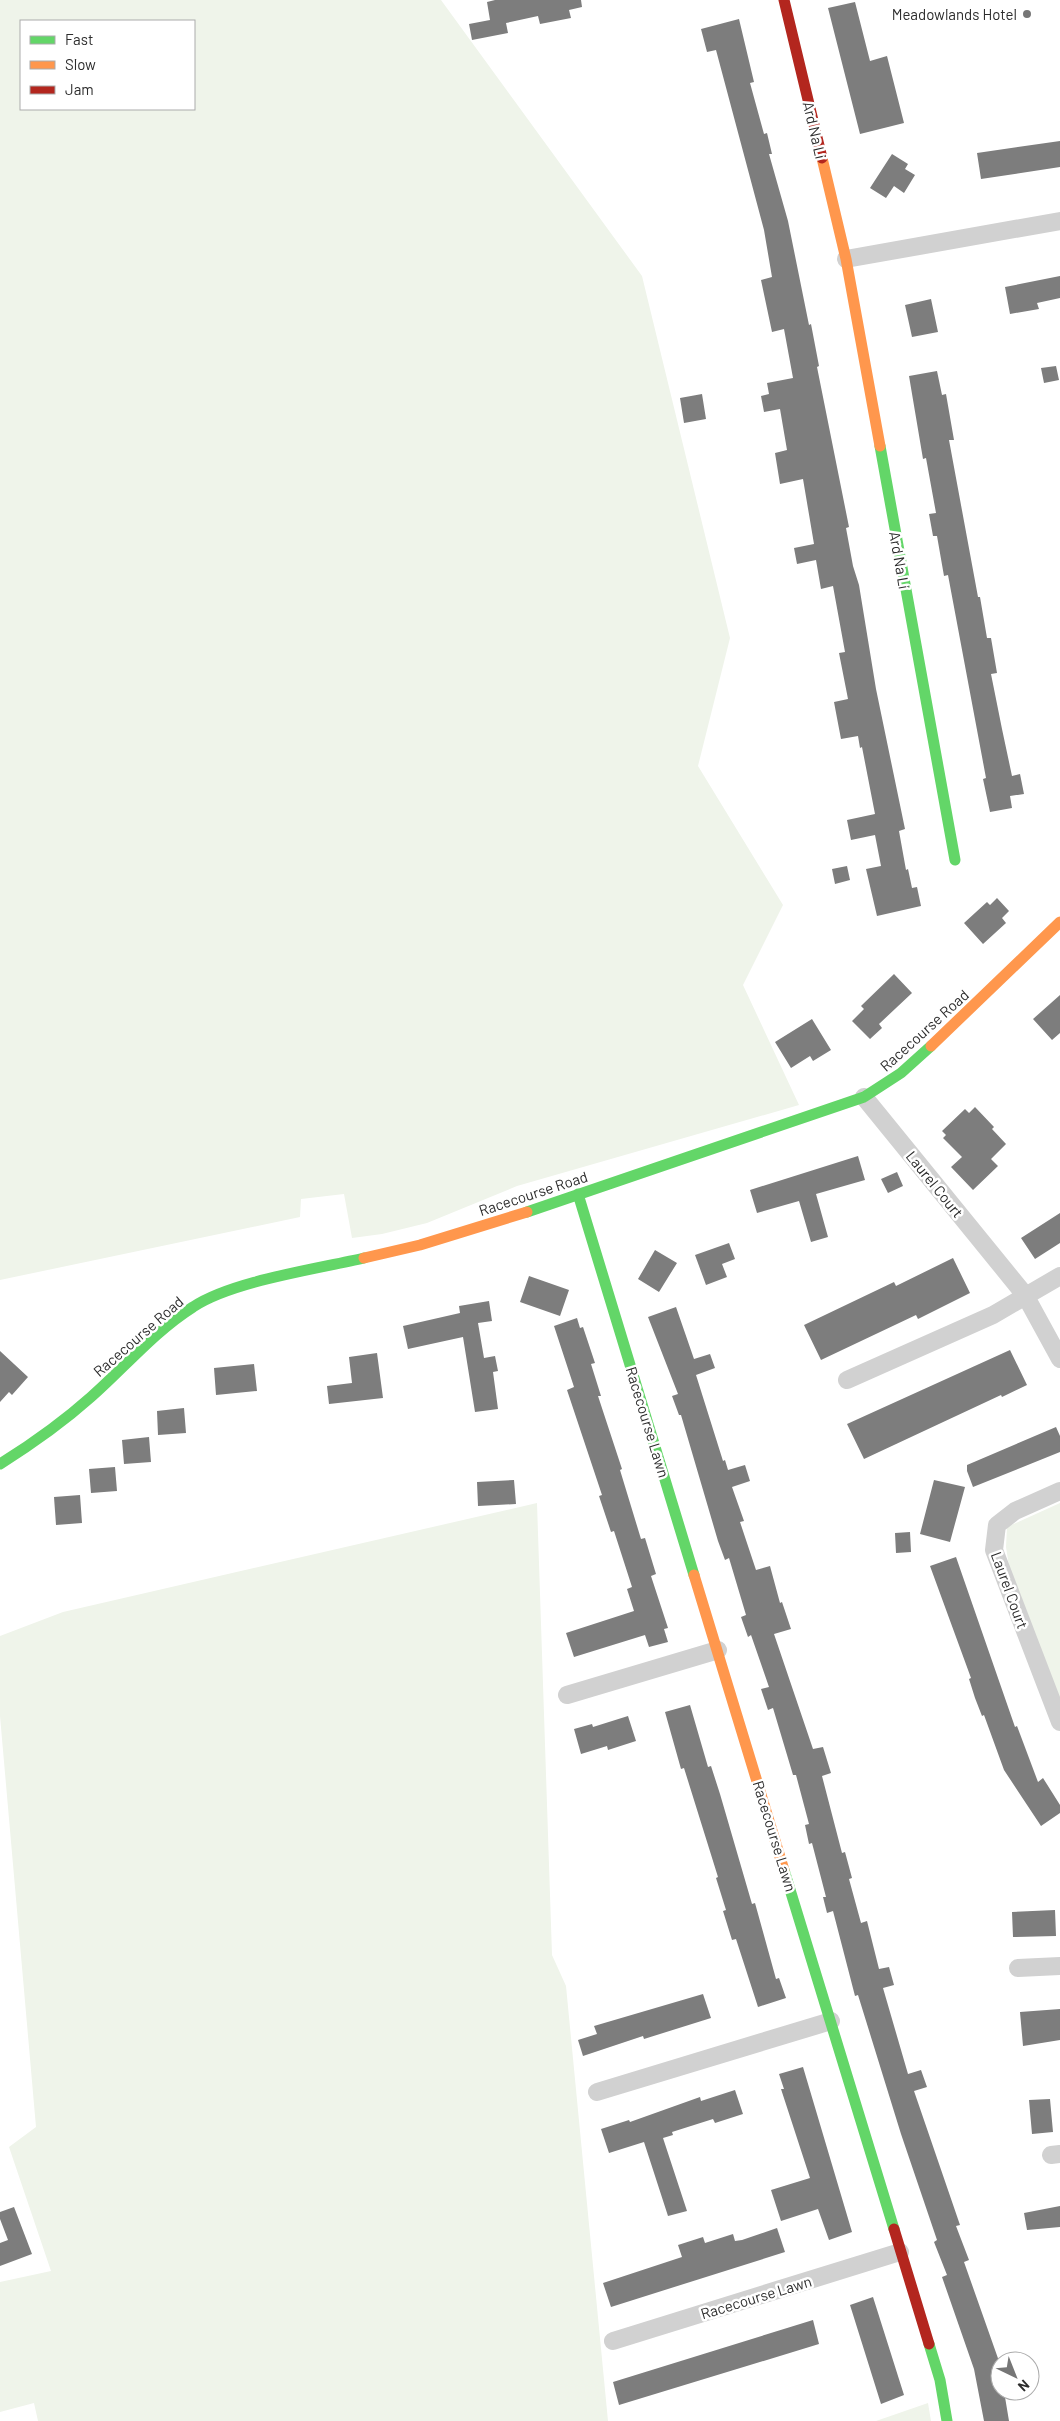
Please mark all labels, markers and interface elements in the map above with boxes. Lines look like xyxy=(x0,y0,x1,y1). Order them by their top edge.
place label: Meadowlands Hotel xyxy=(892,5,1017,23)
marker: Meadowlands Hotel xyxy=(1021,8,1033,20)
legend xyxy=(20,20,195,110)
text: Fast xyxy=(65,30,93,48)
text: Slow xyxy=(65,55,96,73)
text: Jam xyxy=(65,80,94,98)
street label: Ard Na Lí xyxy=(800,100,830,160)
street label: Ard Na Lí xyxy=(886,530,914,590)
street label: Racecourse Road xyxy=(876,985,972,1075)
street label: Laurel Court xyxy=(903,1147,967,1221)
street label: Racecourse Road xyxy=(476,1167,590,1219)
street label: Racecourse Road xyxy=(89,1292,187,1380)
street label: Racecourse Lawn xyxy=(623,1364,673,1480)
street label: Laurel Court xyxy=(988,1549,1032,1631)
street label: Racecourse Lawn xyxy=(750,1778,800,1894)
street label: Racecourse Lawn xyxy=(698,2272,814,2322)
north arrow xyxy=(990,2351,1040,2401)
text: N xyxy=(1015,2376,1033,2395)

